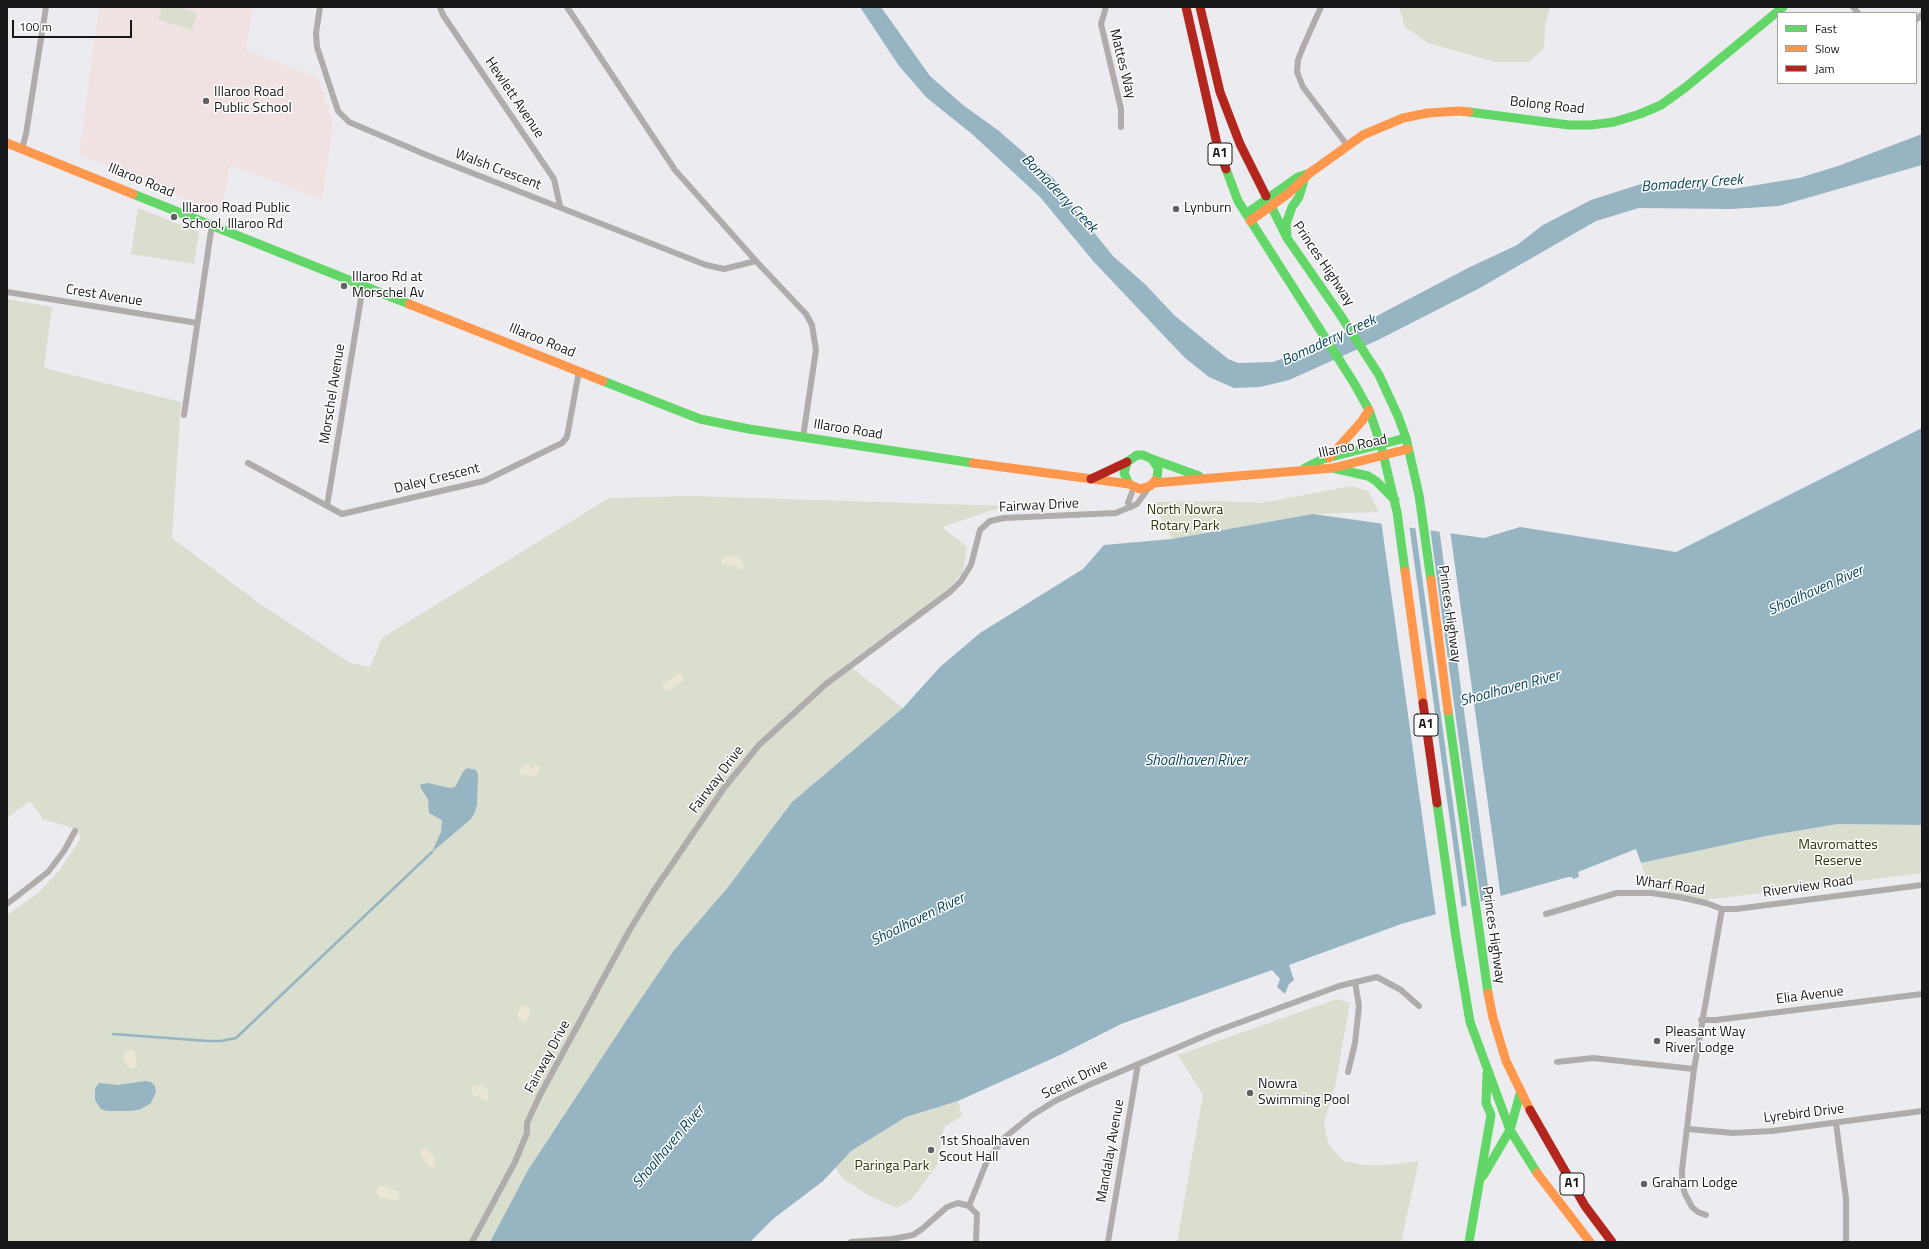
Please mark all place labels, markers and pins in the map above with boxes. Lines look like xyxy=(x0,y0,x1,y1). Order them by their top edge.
place label: Illaroo Road Public School xyxy=(214,85,292,118)
marker: Illaroo Road Public School xyxy=(201,96,211,106)
place label: Illaroo Road Public School, Illaroo Rd xyxy=(182,201,290,234)
place label: Lynburn xyxy=(1184,201,1232,217)
marker: Lynburn xyxy=(1171,204,1181,214)
marker: Illaroo Road Public School, Illaroo Rd xyxy=(169,212,179,222)
place label: Illaroo Rd at Morschel Av xyxy=(352,270,424,302)
marker: Illaroo Rd at Morschel Av xyxy=(339,281,349,291)
place label: Pleasant Way River Lodge xyxy=(1665,1025,1746,1058)
marker: Pleasant Way River Lodge xyxy=(1652,1036,1662,1046)
place label: Nowra Swimming Pool xyxy=(1258,1077,1350,1110)
marker: Nowra Swimming Pool xyxy=(1245,1088,1255,1098)
place label: 1st Shoalhaven Scout Hall xyxy=(939,1134,1030,1166)
marker: 1st Shoalhaven Scout Hall xyxy=(926,1145,936,1155)
place label: Graham Lodge xyxy=(1652,1176,1737,1192)
marker: Graham Lodge xyxy=(1639,1179,1649,1189)

